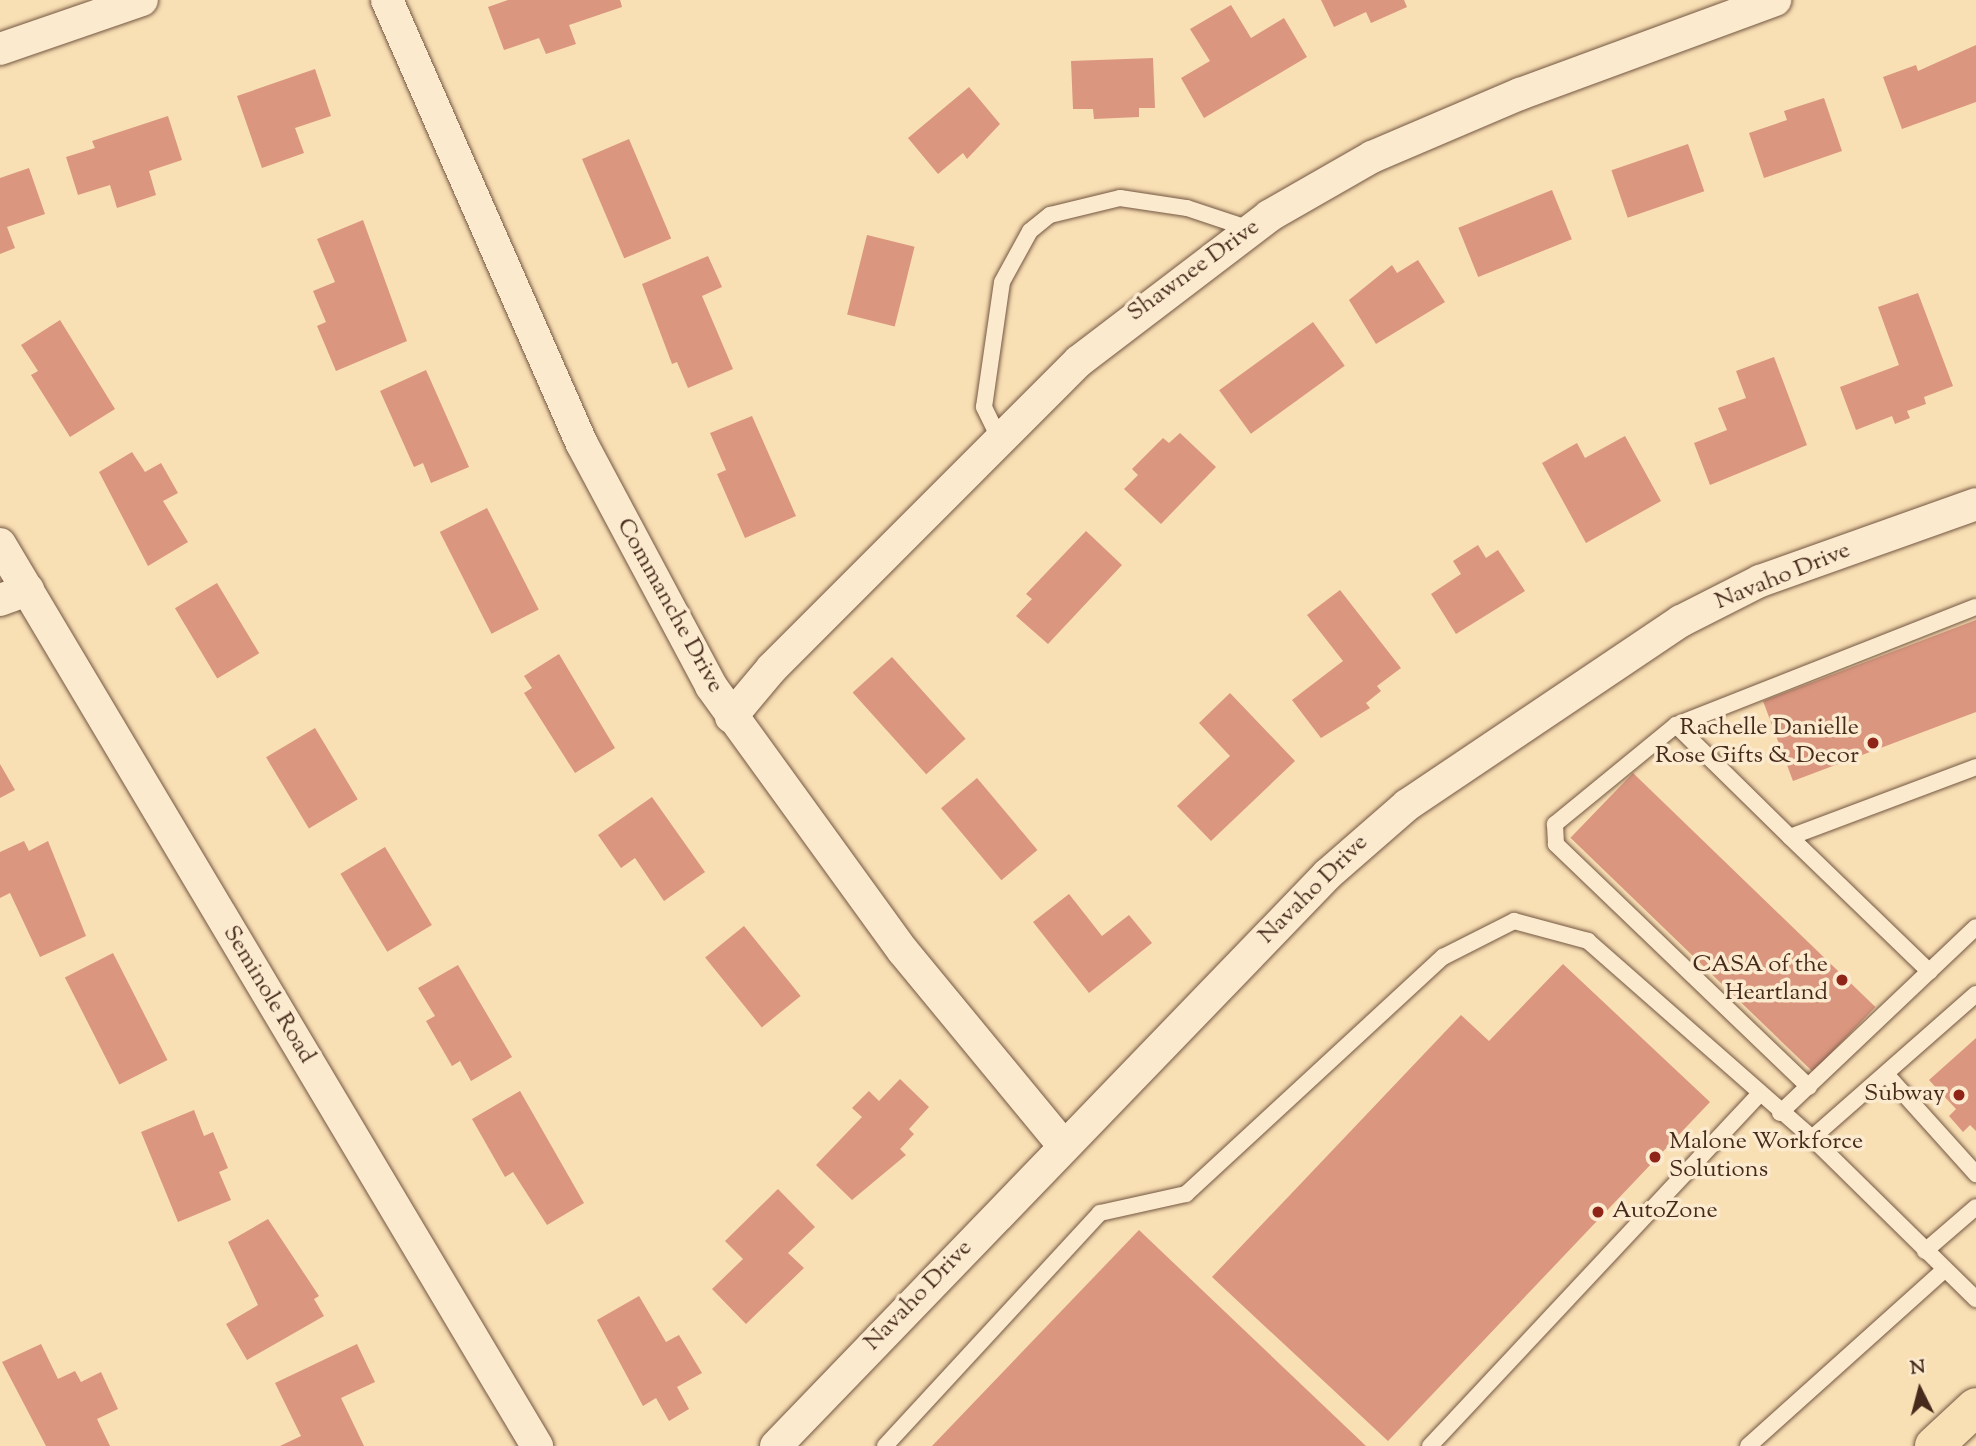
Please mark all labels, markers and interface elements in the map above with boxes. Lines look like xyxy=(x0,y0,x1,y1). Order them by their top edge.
street label: Shawnee Drive xyxy=(1122,213,1266,329)
street label: Commanche Drive xyxy=(609,514,729,698)
street label: Navaho Drive xyxy=(1711,537,1855,617)
place label: Rachelle Danielle Rose Gifts & Decor xyxy=(1655,715,1859,771)
marker: Rachelle Danielle Rose Gifts & Decor xyxy=(1865,735,1881,751)
street label: Navaho Drive xyxy=(1253,829,1375,951)
street label: Seminole Road xyxy=(216,921,320,1069)
place label: CASA of the Heartland xyxy=(1693,952,1828,1008)
marker: CASA of the Heartland xyxy=(1834,972,1850,988)
place label: Subway xyxy=(1864,1081,1945,1109)
marker: Subway xyxy=(1951,1087,1967,1103)
place label: Malone Workforce Solutions xyxy=(1669,1129,1863,1185)
marker: Malone Workforce Solutions xyxy=(1647,1149,1663,1165)
place label: AutoZone xyxy=(1612,1198,1718,1226)
marker: AutoZone xyxy=(1590,1204,1606,1220)
street label: Navaho Drive xyxy=(859,1234,979,1358)
text: N xyxy=(1909,1354,1927,1383)
north arrow xyxy=(1885,1355,1955,1425)

